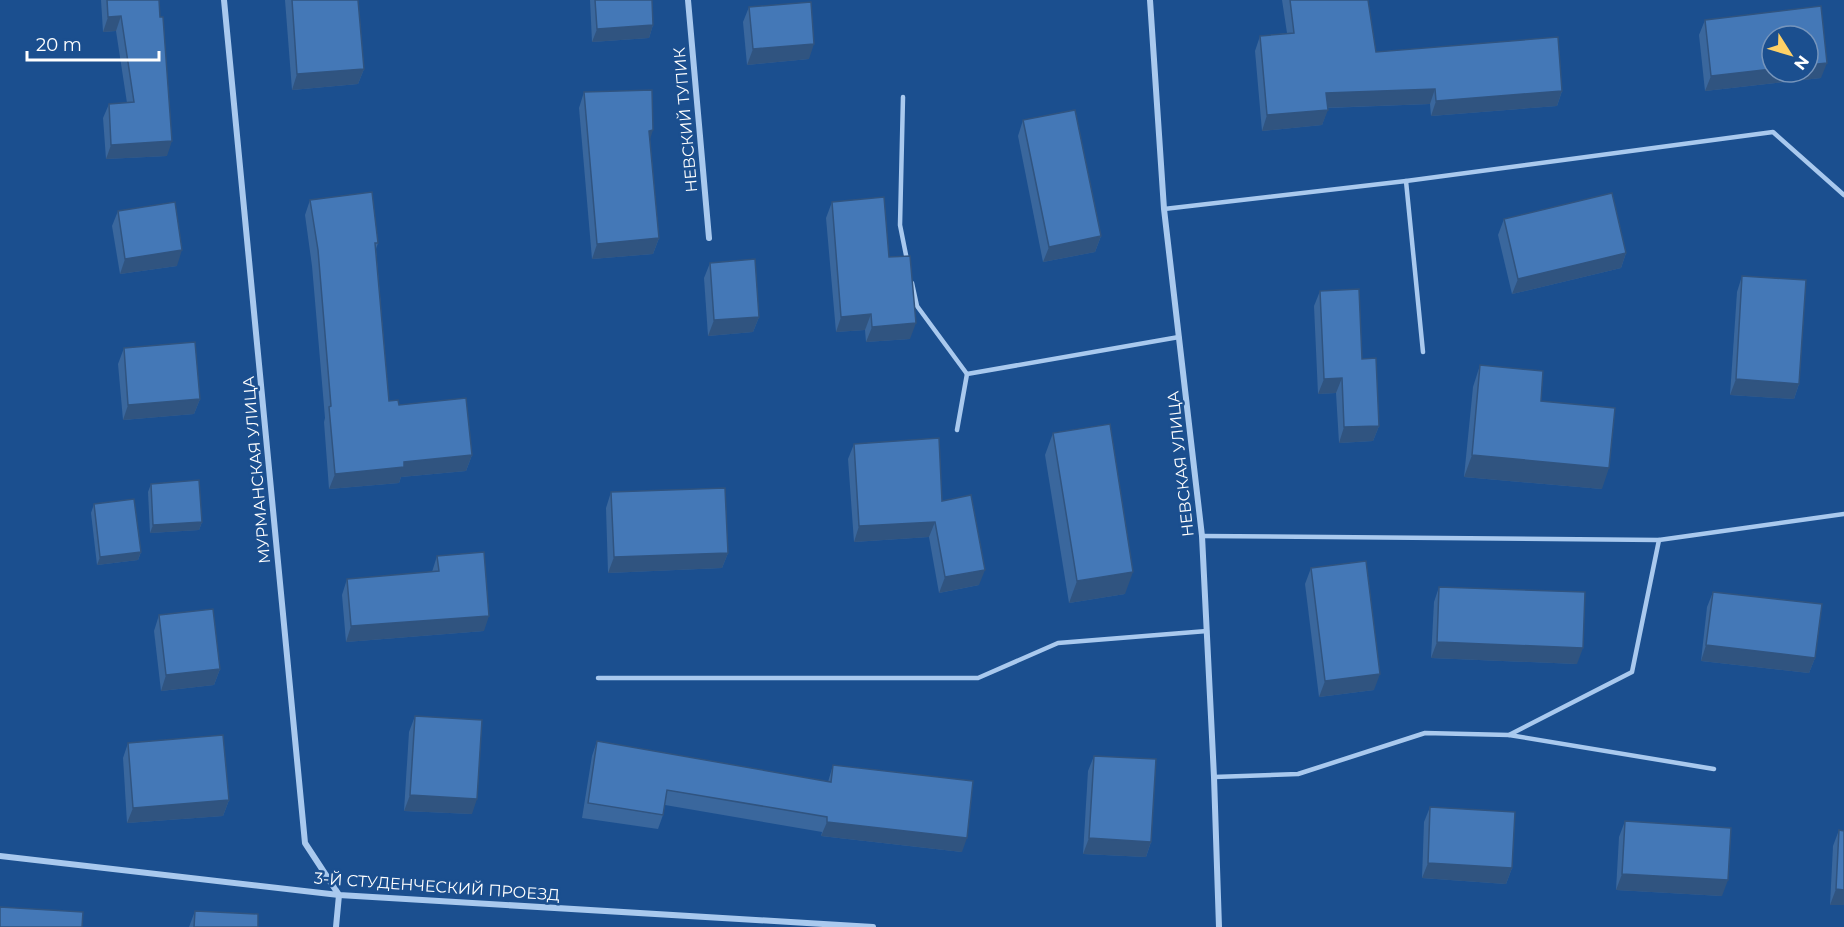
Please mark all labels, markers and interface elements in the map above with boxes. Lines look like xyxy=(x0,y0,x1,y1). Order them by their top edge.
scale bar xyxy=(27,24,159,62)
north arrow xyxy=(1760,24,1820,84)
text: 20 m xyxy=(36,34,82,56)
street label: НЕВСКИЙ ТУПИК xyxy=(670,47,701,193)
text: N xyxy=(1790,52,1813,74)
street label: МУРМАНСКАЯ УЛИЦА xyxy=(239,375,274,565)
street label: НЕВСКАЯ УЛИЦА xyxy=(1163,390,1198,538)
street label: 3-Й СТУДЕНЧЕСКИЙ ПРОЕЗД xyxy=(314,868,561,905)

